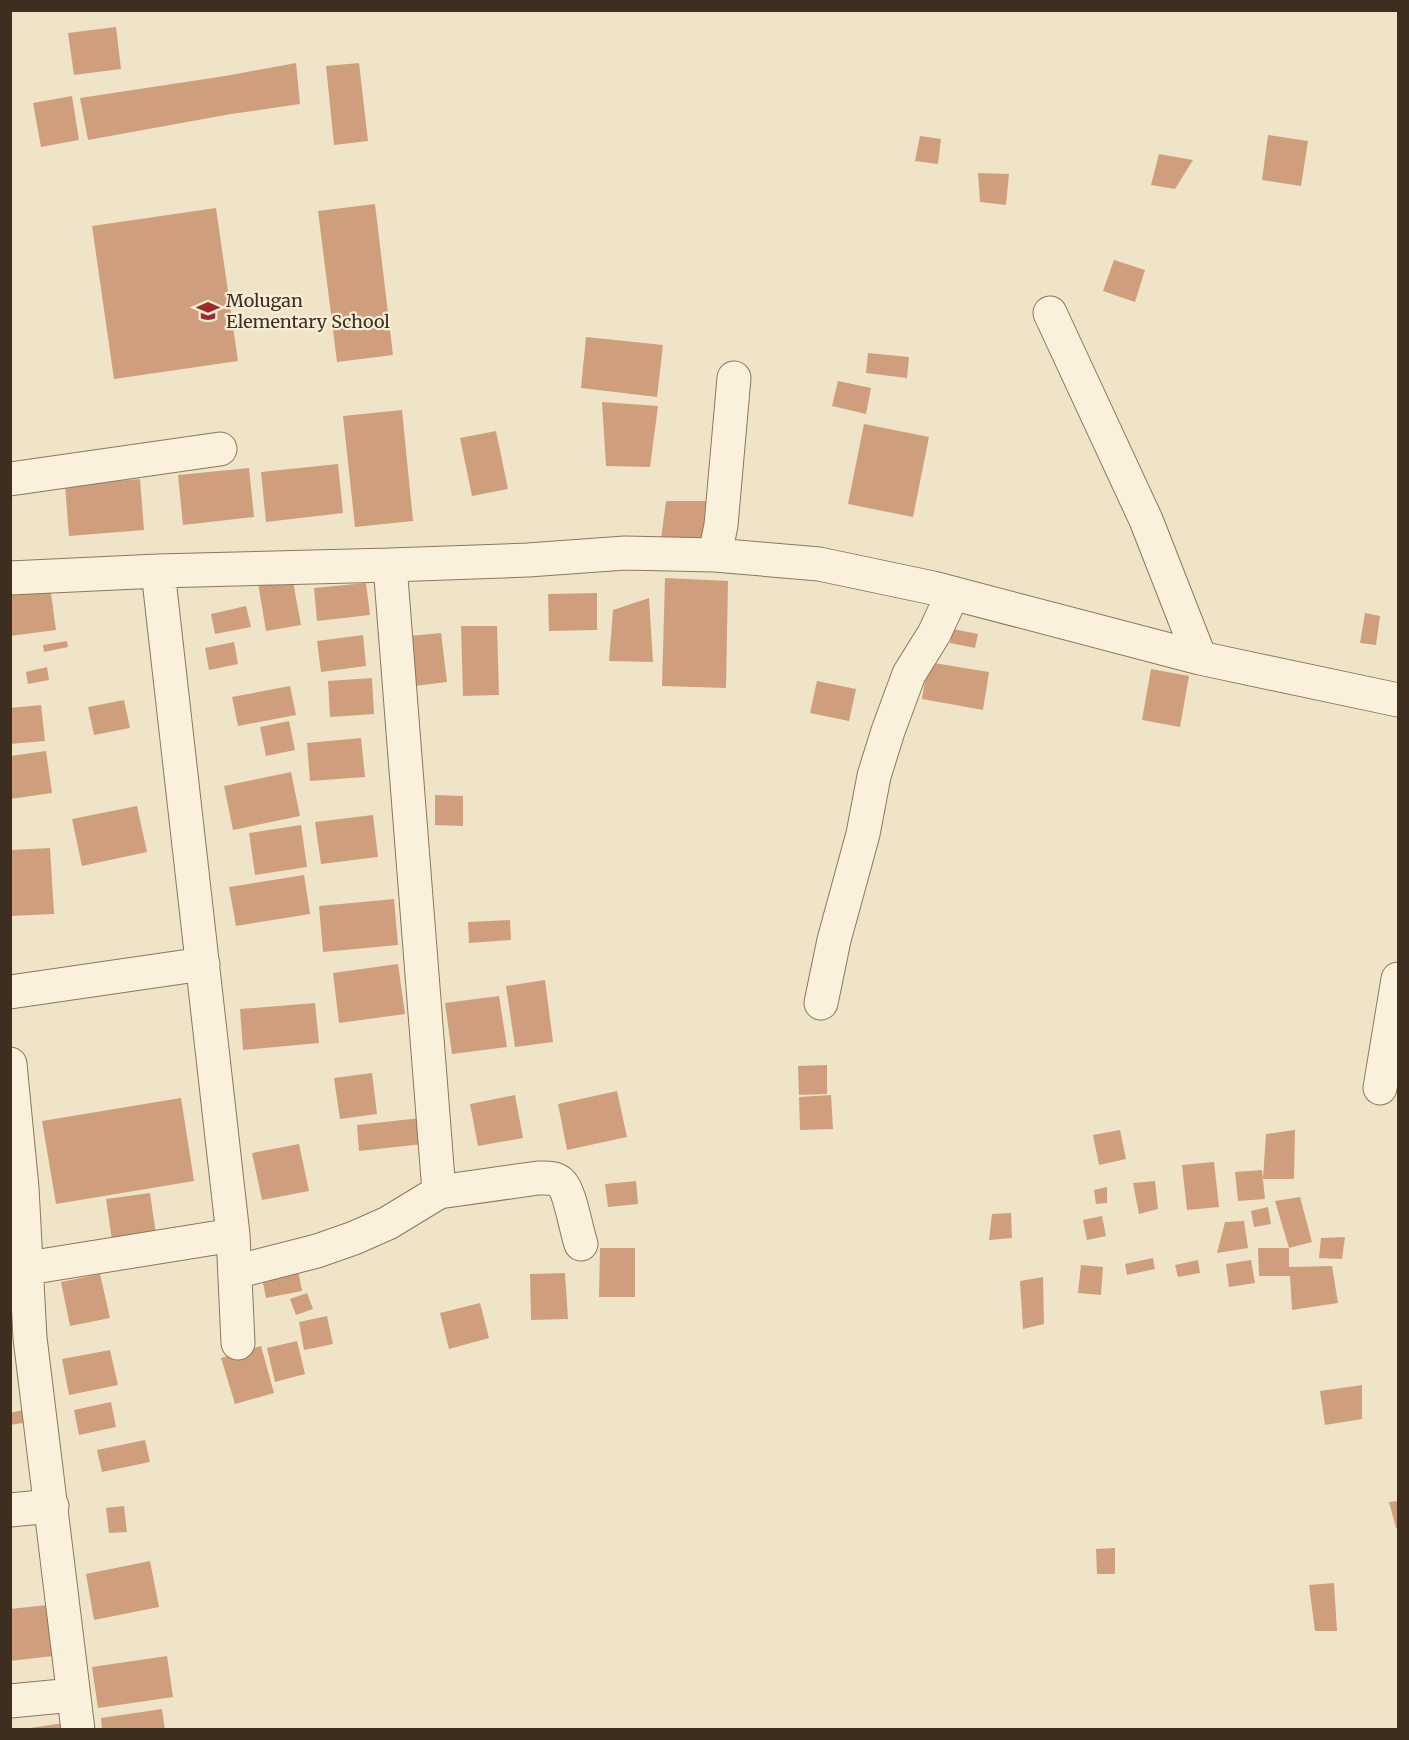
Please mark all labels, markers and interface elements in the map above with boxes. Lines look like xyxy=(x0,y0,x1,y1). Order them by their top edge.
place label: Molugan Elementary School xyxy=(226,289,390,333)
school or university icon: Molugan Elementary School xyxy=(195,298,221,324)

